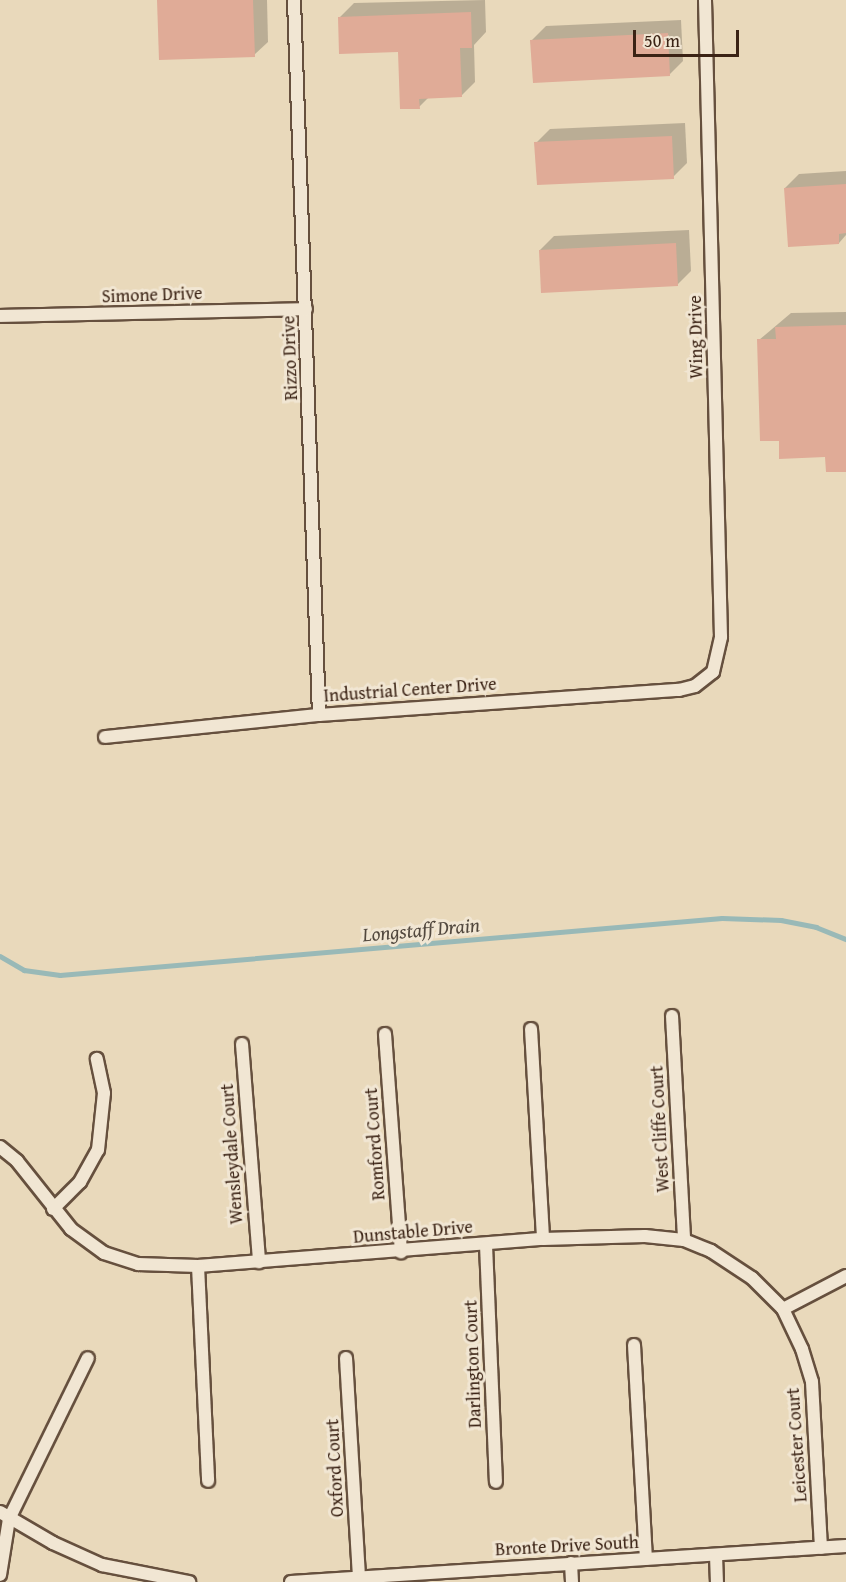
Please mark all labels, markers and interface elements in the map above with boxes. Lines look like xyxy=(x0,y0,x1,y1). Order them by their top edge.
scale bar xyxy=(636,18,742,56)
text: 50 m xyxy=(644,27,680,54)
street label: Simone Drive xyxy=(101,282,203,308)
street label: Wing Drive xyxy=(684,295,708,379)
street label: Rizzo Drive xyxy=(278,315,302,401)
street label: Industrial Center Drive xyxy=(323,673,497,707)
water label: Longstaff Drain xyxy=(361,912,481,946)
street label: West Cliffe Court xyxy=(646,1065,674,1193)
street label: Wensleydale Court xyxy=(216,1083,248,1225)
street label: Romford Court xyxy=(360,1087,390,1201)
street label: Dunstable Drive xyxy=(352,1216,474,1248)
street label: Darlington Court xyxy=(460,1300,486,1428)
street label: Leicester Court xyxy=(782,1387,812,1503)
street label: Oxford Court xyxy=(322,1418,348,1518)
street label: Bronte Drive South xyxy=(495,1531,639,1561)

